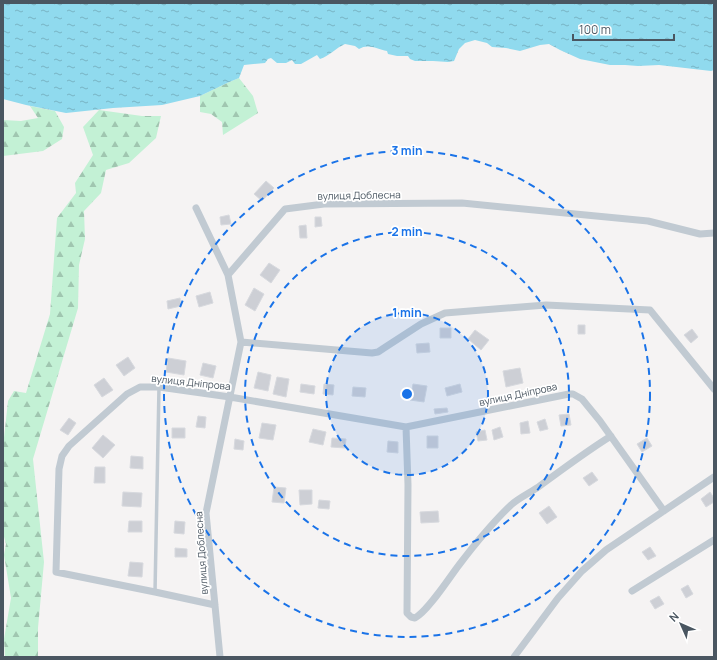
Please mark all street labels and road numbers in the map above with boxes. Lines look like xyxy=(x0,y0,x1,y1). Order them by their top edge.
street label: вулиця Доблесна xyxy=(317,187,401,203)
street label: вулиця Дніпрова xyxy=(151,371,231,393)
street label: вулиця Дніпрова xyxy=(478,379,558,409)
street label: вулиця Доблесна xyxy=(191,511,211,595)

